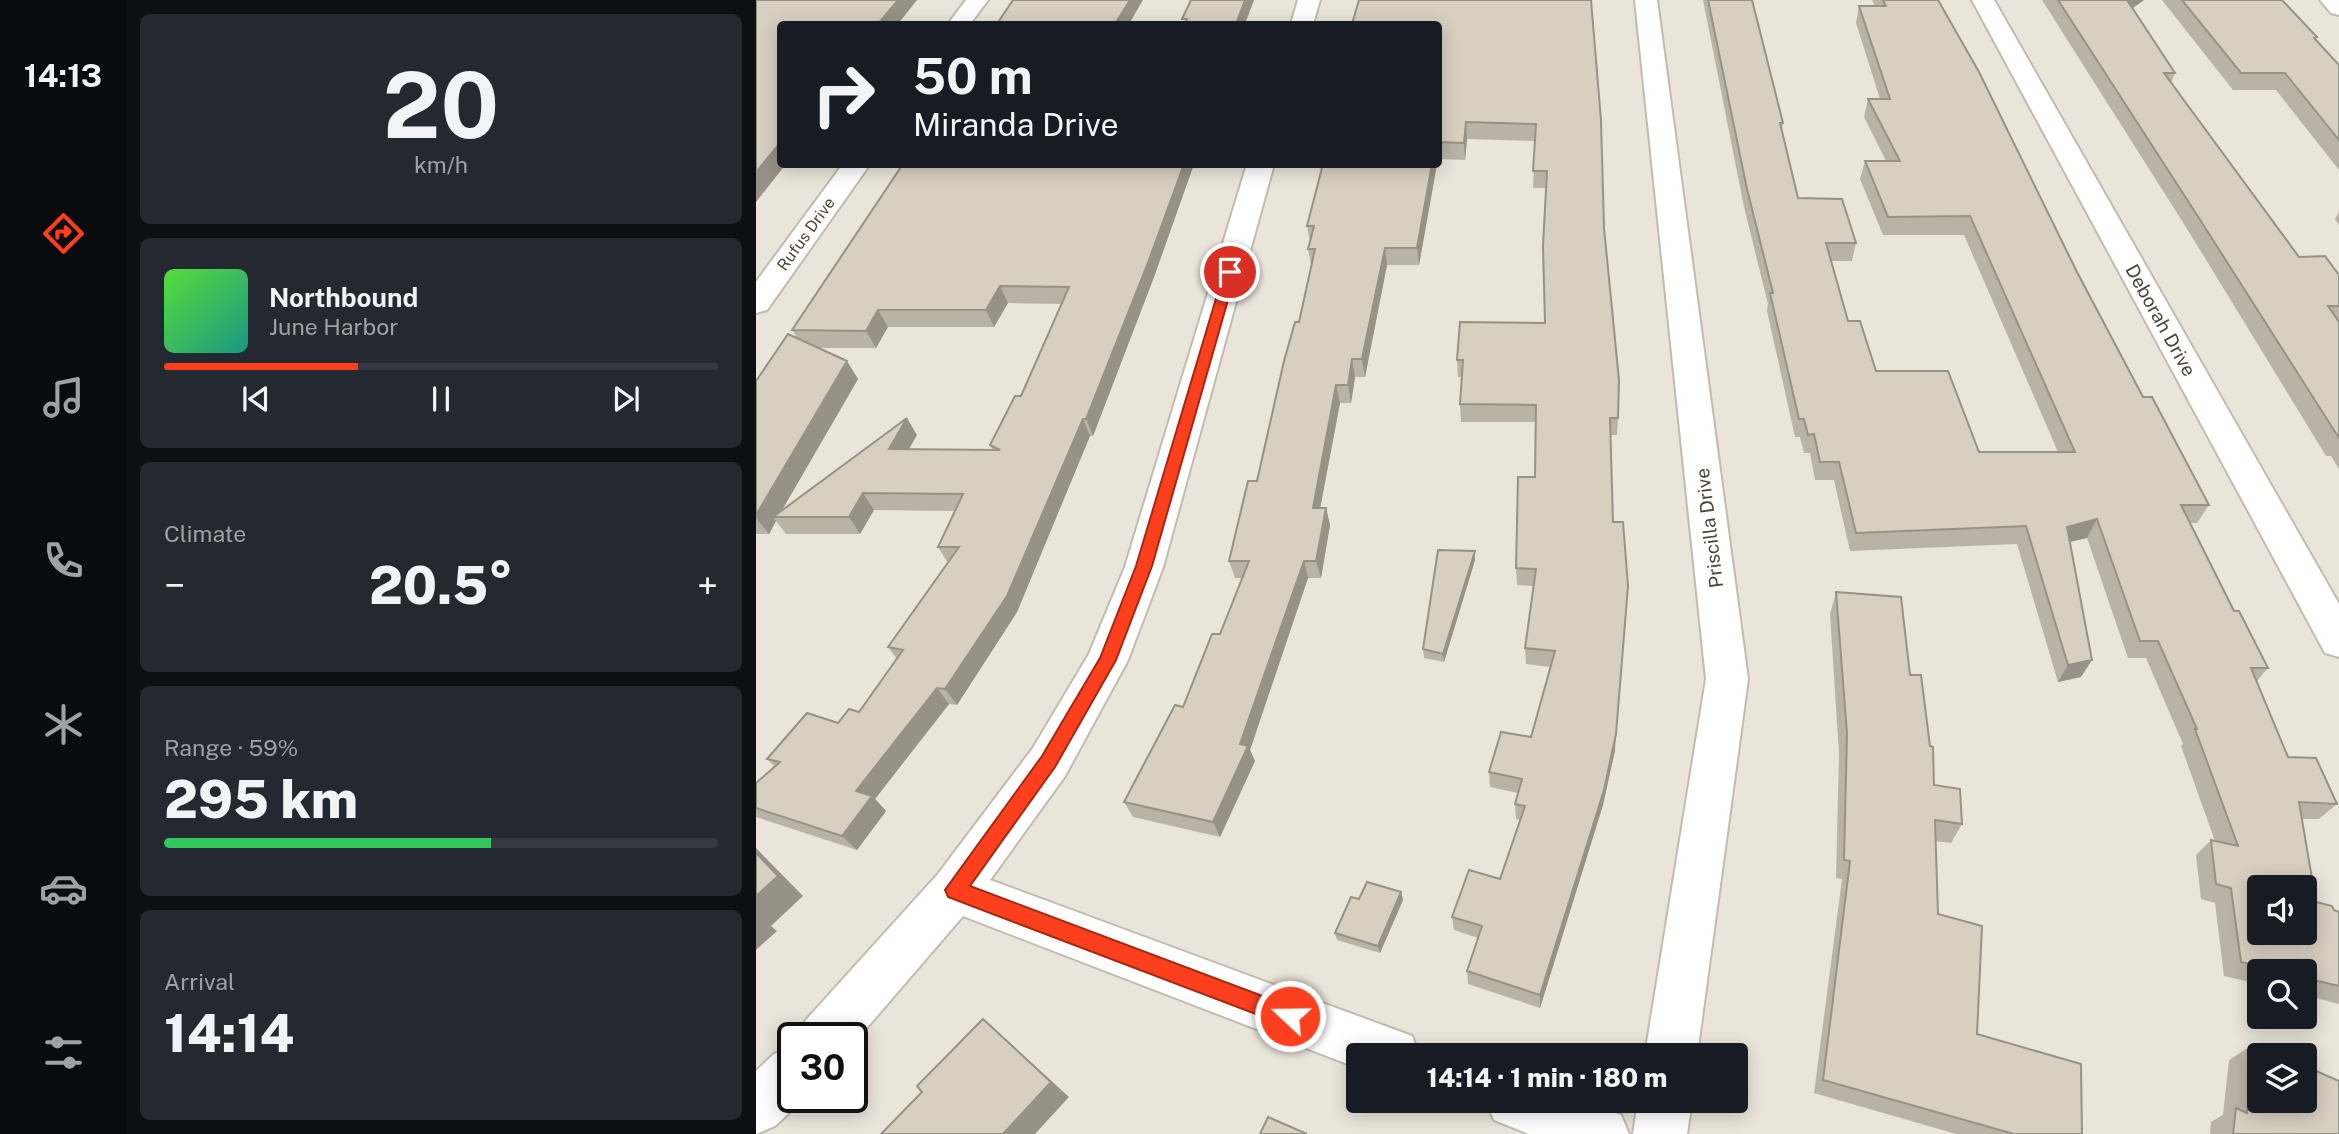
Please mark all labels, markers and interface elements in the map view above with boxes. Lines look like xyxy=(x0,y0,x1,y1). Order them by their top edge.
text: 50 m xyxy=(913,47,1033,105)
icon: right xyxy=(798,49,889,140)
text: 20 xyxy=(383,52,499,158)
text: 14:13 xyxy=(24,57,102,94)
text: Miranda Drive xyxy=(913,106,1119,143)
text: km/h xyxy=(414,151,468,178)
street label: Rufus Drive xyxy=(773,194,839,274)
icon: directions xyxy=(39,209,88,258)
pin xyxy=(1200,242,1260,302)
icon: arrive xyxy=(1211,253,1249,291)
street label: Deborah Drive xyxy=(2121,260,2201,380)
text: Northbound xyxy=(269,282,418,313)
text: June Harbor xyxy=(269,313,398,340)
icon: music xyxy=(39,373,88,422)
icon: previous xyxy=(237,380,275,418)
icon: pause xyxy=(422,380,460,418)
icon: next xyxy=(607,380,645,418)
street label: Priscilla Drive xyxy=(1691,467,1727,589)
text: Climate xyxy=(164,520,246,547)
icon: phone xyxy=(39,536,88,585)
text: 20.5° xyxy=(369,555,513,616)
text: − xyxy=(164,563,185,608)
text: + xyxy=(697,563,718,608)
icon: climate xyxy=(39,700,88,749)
text: Range · 59% xyxy=(164,734,298,761)
text: 295 km xyxy=(164,769,358,830)
icon: car xyxy=(39,864,88,913)
map controls xyxy=(2247,875,2317,1113)
button: sound xyxy=(2247,875,2317,945)
button: search xyxy=(2247,959,2317,1029)
text: Arrival xyxy=(164,968,235,995)
position arrow xyxy=(1253,979,1327,1053)
text: 14:14 xyxy=(164,1003,294,1064)
speed limit sign: 30 xyxy=(777,1022,868,1113)
icon: filters xyxy=(39,1028,88,1077)
button: layers xyxy=(2247,1043,2317,1113)
text: 14:14 · 1 min · 180 m xyxy=(1427,1062,1667,1093)

